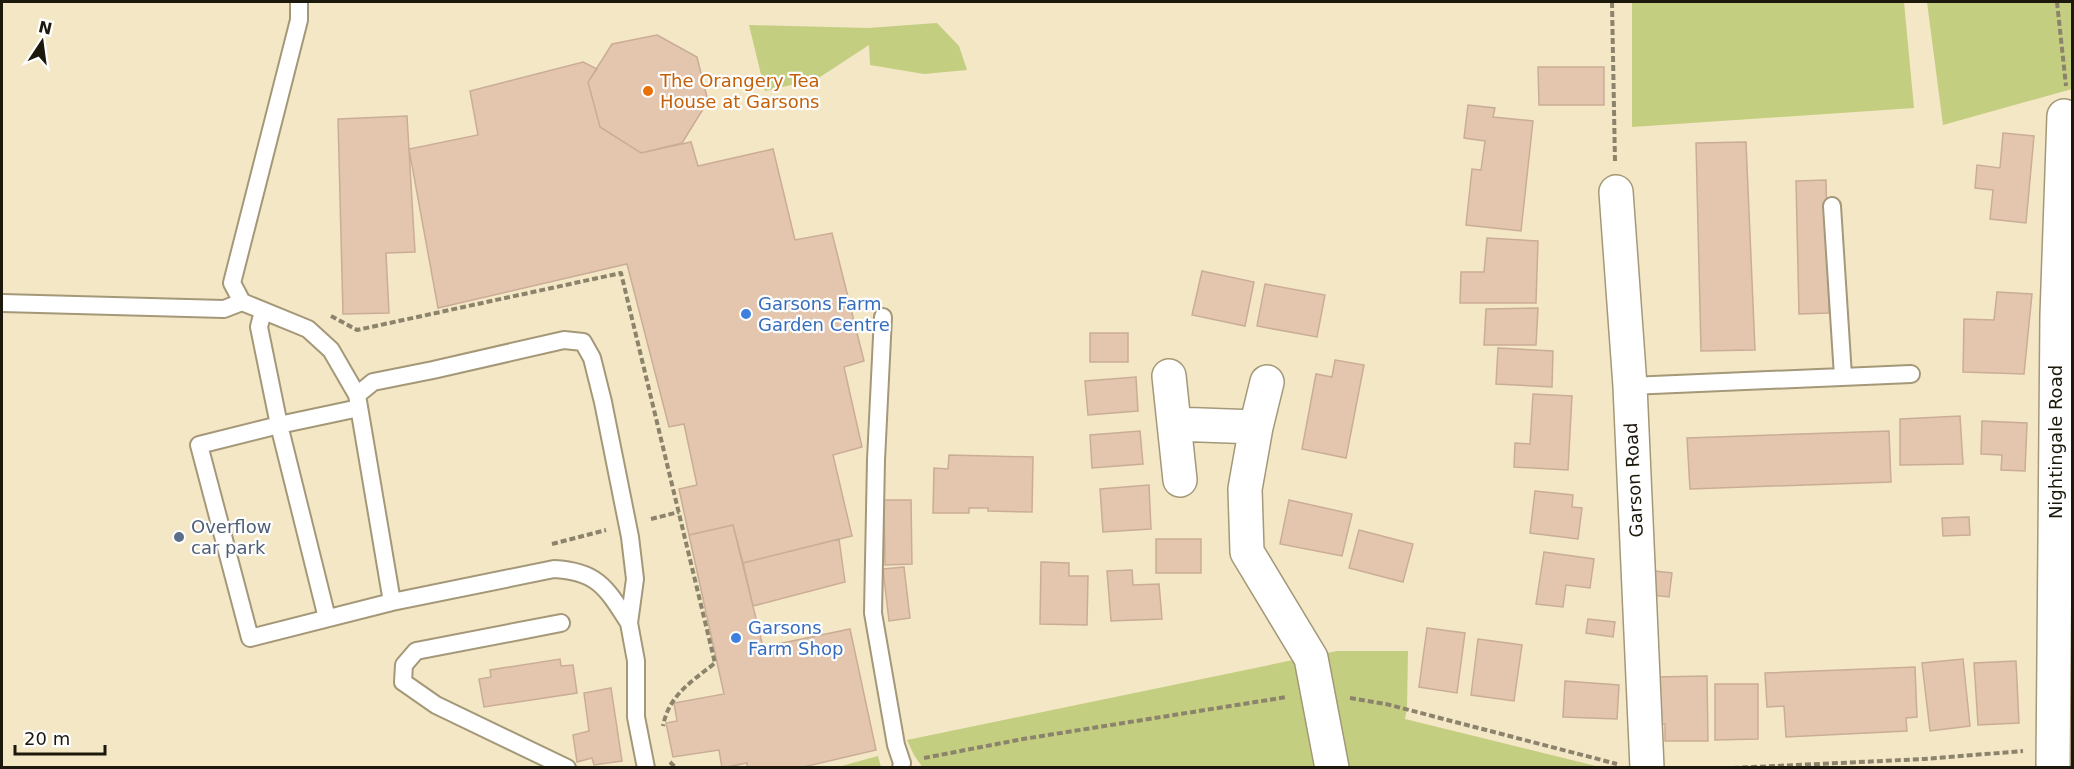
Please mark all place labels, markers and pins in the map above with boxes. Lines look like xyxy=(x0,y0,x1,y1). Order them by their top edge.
place label: The Orangery Tea House at Garsons xyxy=(659,70,820,112)
marker: The Orangery Tea House at Garsons xyxy=(641,84,655,98)
place label: Garsons Farm Garden Centre xyxy=(758,293,890,335)
marker: Garsons Farm Garden Centre xyxy=(739,307,753,321)
place label: Overflow car park xyxy=(191,516,271,558)
marker: Overflow car park xyxy=(172,530,186,544)
place label: Garsons Farm Shop xyxy=(748,617,843,659)
marker: Garsons Farm Shop xyxy=(729,631,743,645)

